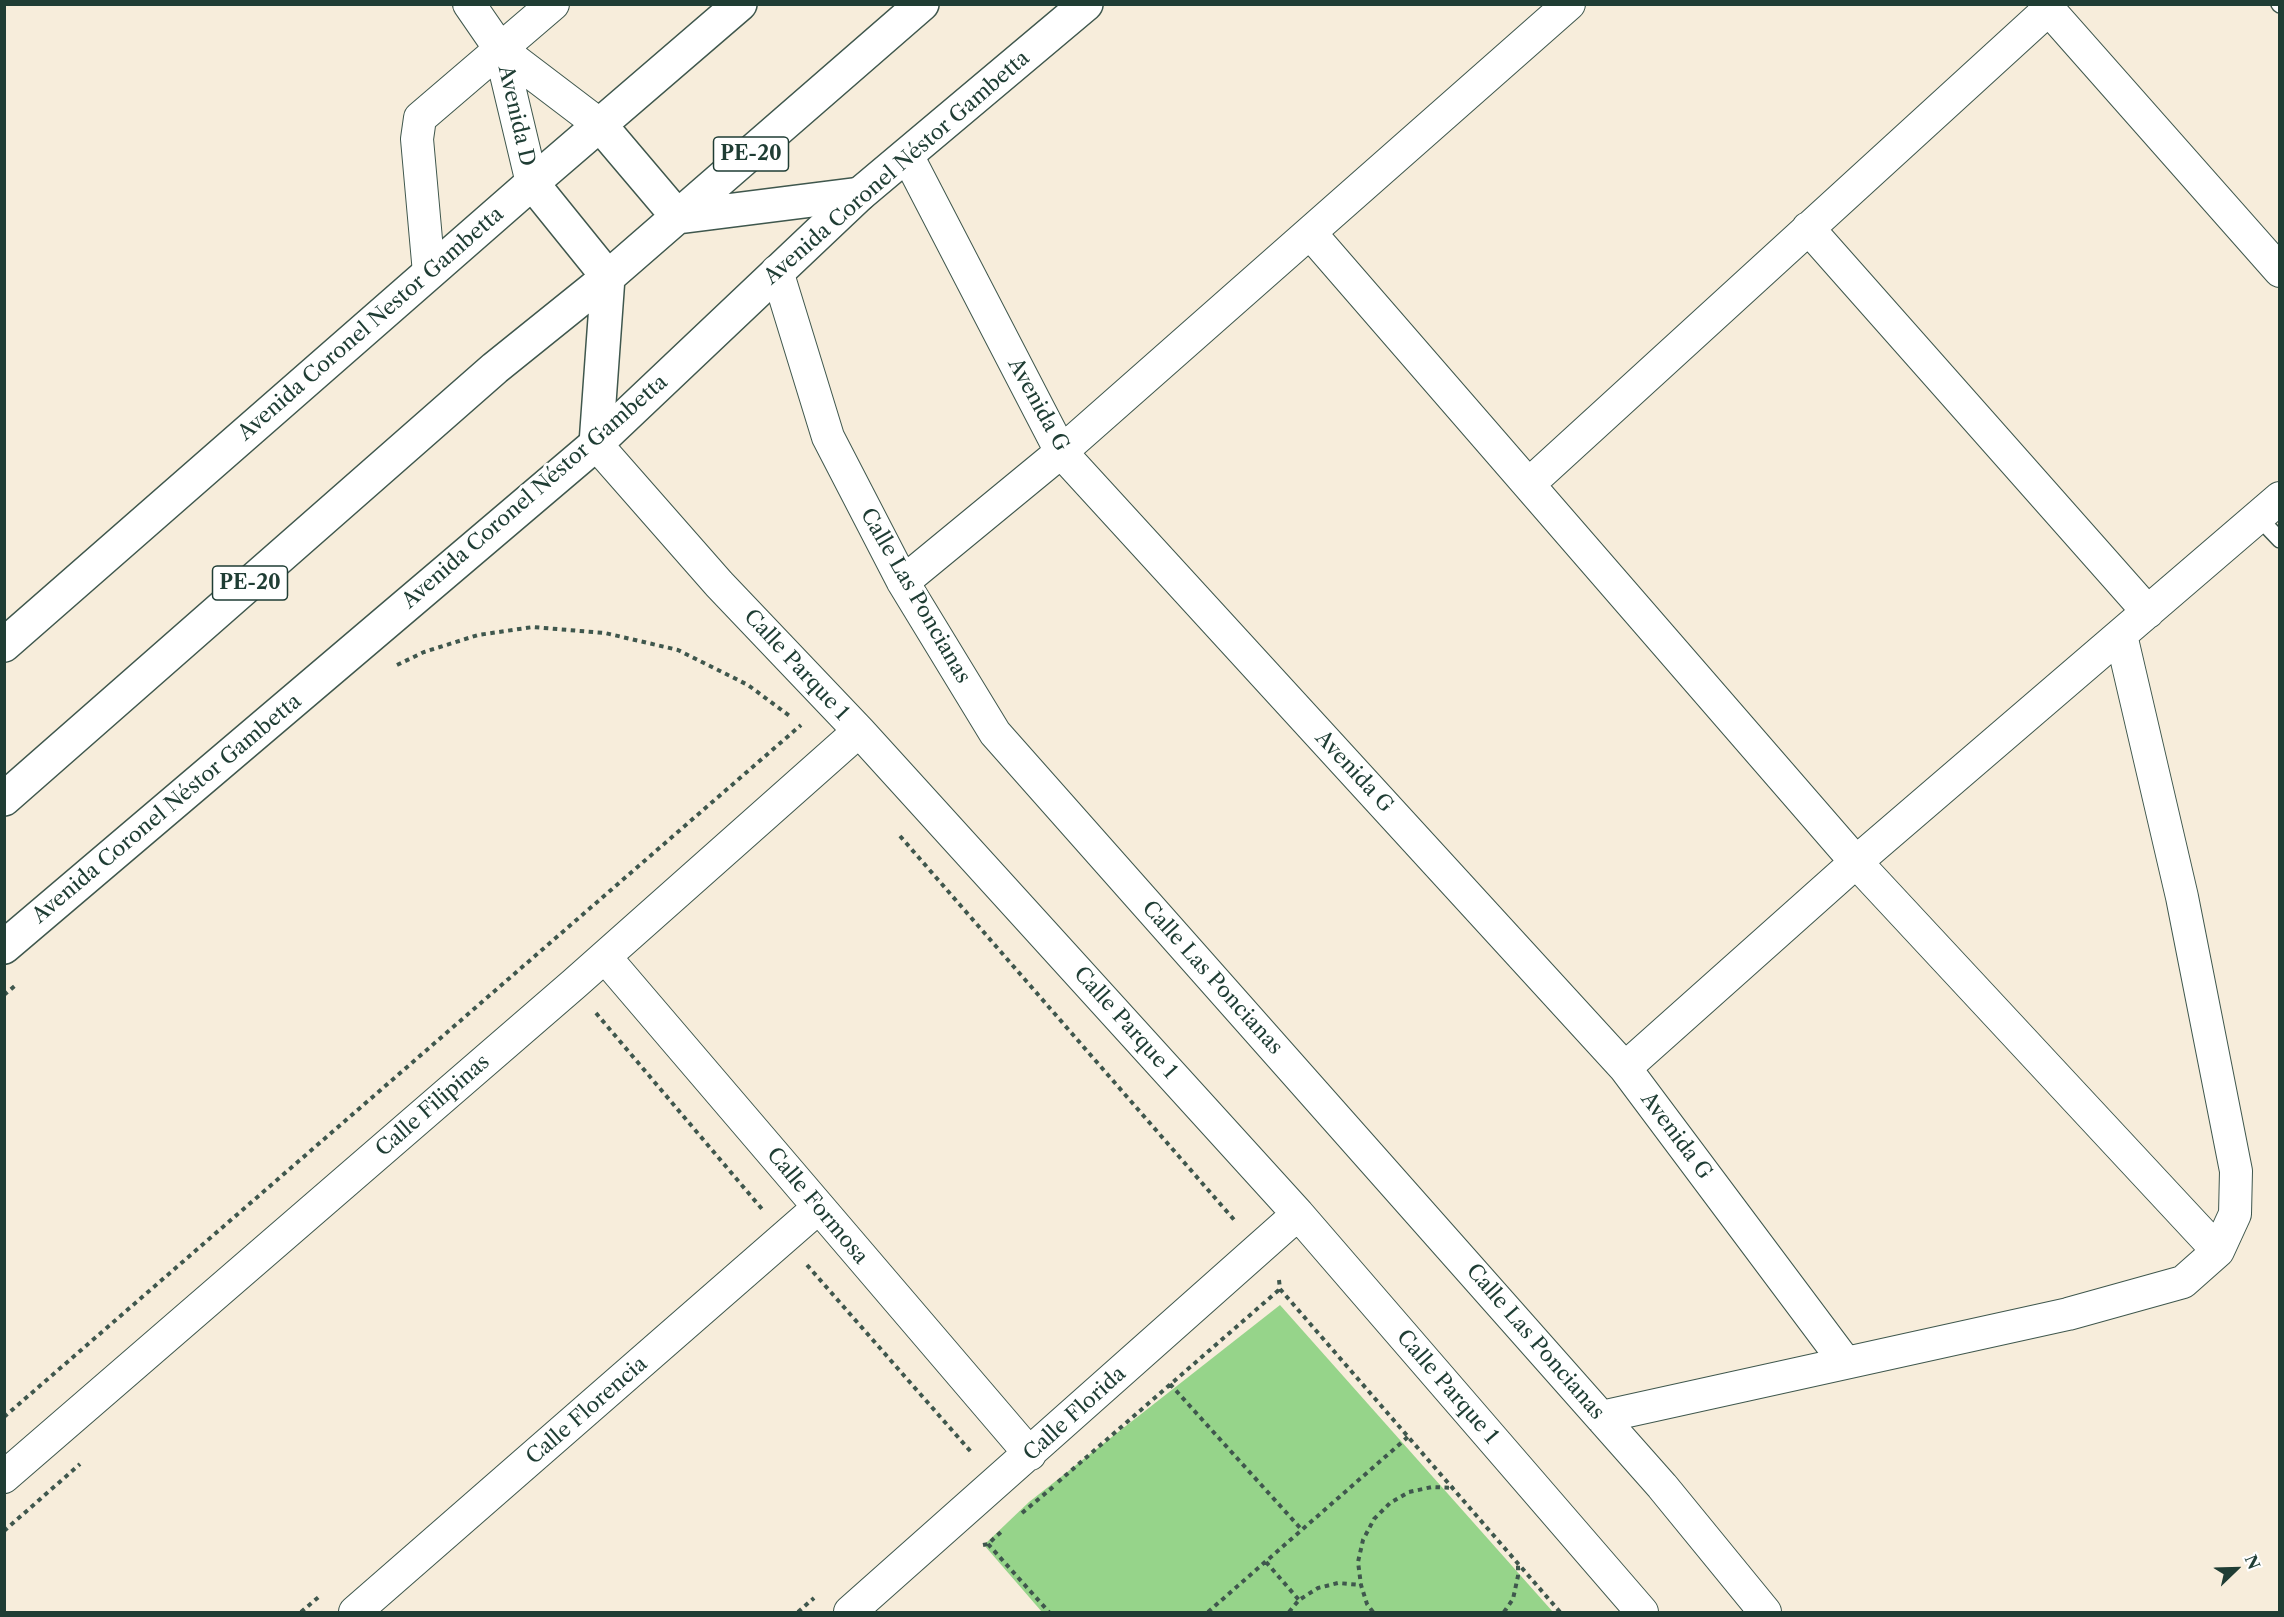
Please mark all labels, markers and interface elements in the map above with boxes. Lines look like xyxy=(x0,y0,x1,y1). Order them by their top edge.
street label: Avenida Coronel Néstor Gambetta xyxy=(759,46,1035,290)
street label: Avenida D xyxy=(492,63,540,169)
road number: PE-20 xyxy=(714,137,789,171)
street label: Avenida Coronel Nestor Gambetta xyxy=(233,202,509,446)
street label: Avenida G xyxy=(1002,354,1074,456)
street label: Avenida Coronel Néstor Gambetta xyxy=(397,370,673,614)
street label: Calle Las Poncianas xyxy=(855,504,975,688)
road number: PE-20 xyxy=(212,566,288,600)
street label: Calle Parque 1 xyxy=(738,604,854,726)
street label: Avenida Coronel Néstor Gambetta xyxy=(27,689,307,929)
street label: Avenida G xyxy=(1310,726,1398,818)
street label: Calle Las Poncianas xyxy=(1136,896,1288,1060)
street label: Calle Parque 1 xyxy=(1068,962,1182,1084)
street label: Calle Filipinas xyxy=(371,1050,495,1162)
street label: Avenida G xyxy=(1635,1087,1717,1185)
street label: Calle Formosa xyxy=(761,1143,873,1269)
street label: Calle Las Poncianas xyxy=(1461,1259,1609,1425)
street label: Calle Parque 1 xyxy=(1391,1325,1503,1449)
street label: Calle Florencia xyxy=(521,1352,653,1470)
street label: Calle Florida xyxy=(1019,1362,1131,1466)
north arrow xyxy=(2206,1539,2266,1599)
text: N xyxy=(2241,1552,2264,1572)

